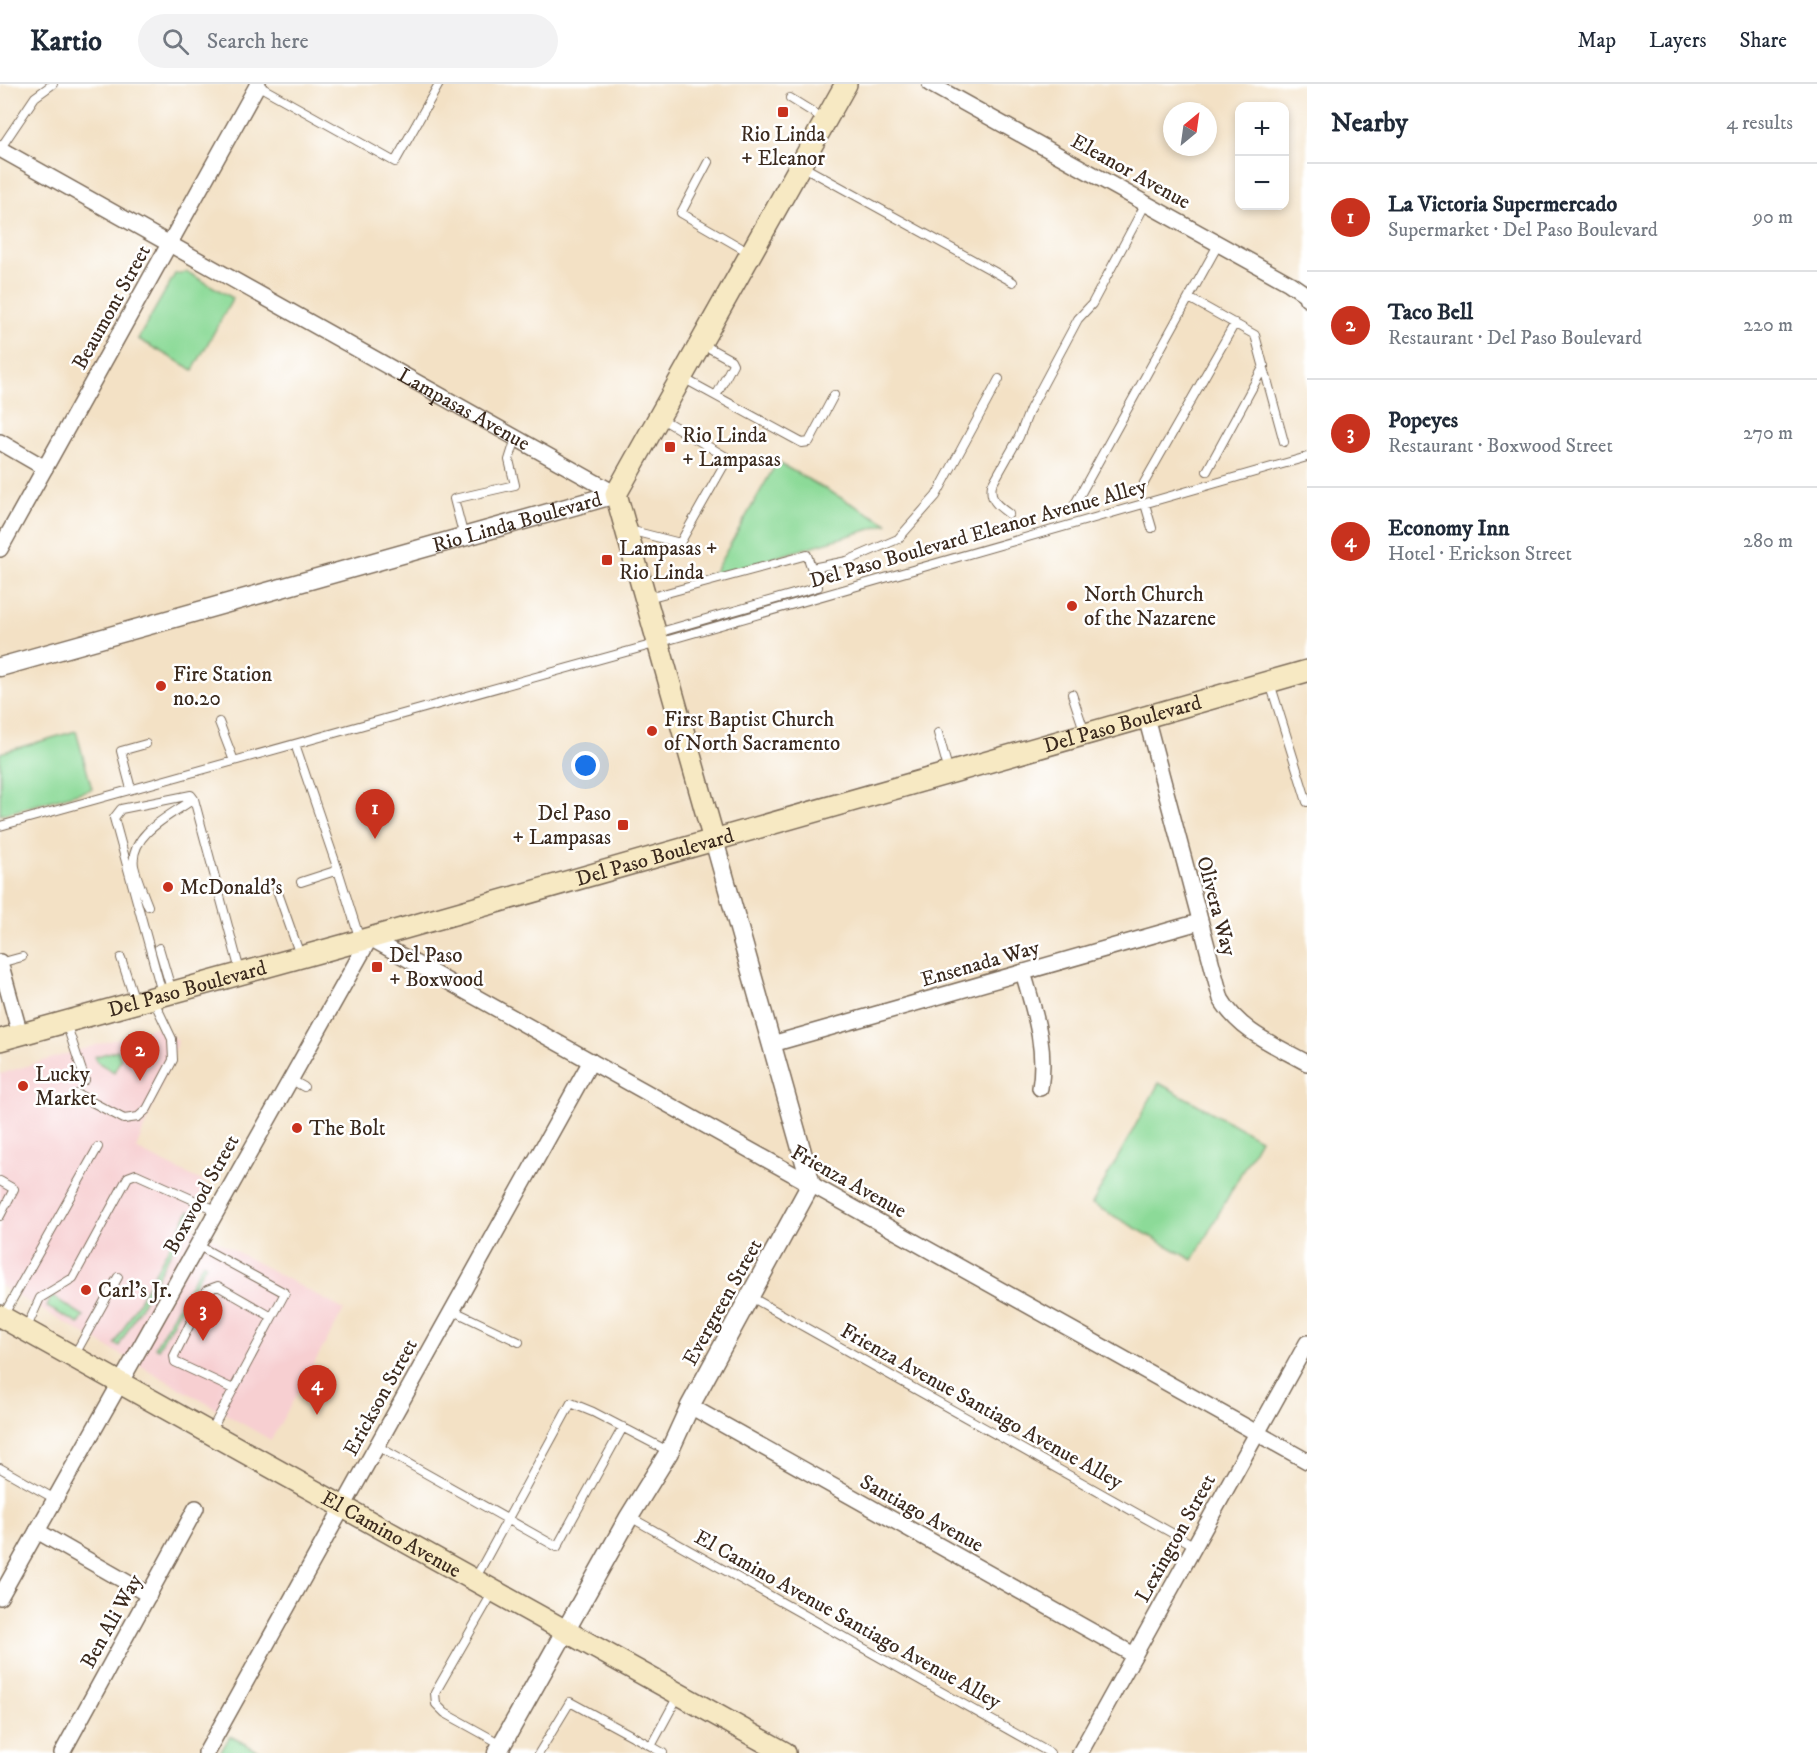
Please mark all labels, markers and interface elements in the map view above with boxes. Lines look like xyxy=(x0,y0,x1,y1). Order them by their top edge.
search box xyxy=(138,14,558,68)
text: Kartio xyxy=(30,24,102,59)
icon: search xyxy=(159,25,192,58)
text: Search here xyxy=(207,28,309,55)
text: Map xyxy=(1577,28,1616,54)
text: Layers xyxy=(1649,28,1707,54)
text: Share xyxy=(1740,28,1787,54)
north arrow xyxy=(1163,102,1217,156)
map controls xyxy=(1235,102,1289,210)
button: + xyxy=(1235,102,1289,156)
marker: Rio Linda + Eleanor xyxy=(776,105,790,119)
text: Nearby xyxy=(1331,107,1408,140)
text: 4 results xyxy=(1726,111,1793,136)
place label: Rio Linda + Eleanor xyxy=(741,122,826,172)
street label: Eleanor Avenue xyxy=(1066,128,1195,216)
button: − xyxy=(1235,156,1289,210)
text: La Victoria Supermercado xyxy=(1388,191,1617,218)
text: 1 xyxy=(1347,205,1354,230)
text: 90 m xyxy=(1753,205,1793,230)
text: Supermarket · Del Paso Boulevard xyxy=(1388,218,1658,243)
street label: Beaumont Street xyxy=(67,240,157,374)
text: Taco Bell xyxy=(1388,299,1473,326)
text: 2 xyxy=(1346,313,1355,338)
text: 220 m xyxy=(1743,313,1793,338)
text: Restaurant · Del Paso Boulevard xyxy=(1388,326,1642,351)
street label: Lampasas Avenue xyxy=(393,362,535,457)
text: Popeyes xyxy=(1388,407,1458,434)
text: 3 xyxy=(1347,421,1354,446)
text: 270 m xyxy=(1743,421,1793,446)
place label: Rio Linda + Lampasas xyxy=(682,423,781,473)
text: Restaurant · Boxwood Street xyxy=(1388,434,1613,459)
marker: Rio Linda + Lampasas xyxy=(663,440,677,454)
street label: Del Paso Boulevard Eleanor Avenue Alley xyxy=(807,473,1151,595)
street label: Rio Linda Boulevard xyxy=(430,487,605,559)
text: Economy Inn xyxy=(1388,515,1509,542)
text: 4 xyxy=(1345,529,1356,554)
text: 280 m xyxy=(1743,529,1793,554)
place label: Lampasas + Rio Linda xyxy=(619,536,718,586)
text: Hotel · Erickson Street xyxy=(1388,542,1572,567)
marker: Lampasas + Rio Linda xyxy=(600,553,614,567)
place label: North Church of the Nazarene xyxy=(1084,582,1216,632)
marker: North Church of the Nazarene xyxy=(1065,599,1079,613)
place label: Fire Station no.20 xyxy=(173,662,272,712)
marker: Fire Station no.20 xyxy=(154,679,168,693)
street label: Del Paso Boulevard xyxy=(1041,690,1205,759)
place label: First Baptist Church of North Sacramento xyxy=(664,707,840,757)
marker: First Baptist Church of North Sacramento xyxy=(645,724,659,738)
your location xyxy=(571,751,600,780)
pin: 1 xyxy=(356,790,394,839)
place label: Del Paso + Lampasas xyxy=(512,801,611,851)
marker: Del Paso + Lampasas xyxy=(616,818,630,832)
street label: Del Paso Boulevard xyxy=(573,823,738,893)
street label: Olivera Way xyxy=(1190,853,1242,960)
place label: McDonald's xyxy=(180,875,283,901)
marker: McDonald's xyxy=(161,880,175,894)
street label: Ensenada Way xyxy=(918,934,1044,993)
place label: Del Paso + Boxwood xyxy=(389,943,484,993)
street label: Del Paso Boulevard xyxy=(105,955,270,1024)
marker: Del Paso + Boxwood xyxy=(370,960,384,974)
pin: 2 xyxy=(120,1032,160,1081)
place label: Lucky Market xyxy=(35,1062,97,1112)
marker: Lucky Market xyxy=(16,1079,30,1093)
place label: The Bolt xyxy=(309,1116,386,1142)
marker: The Bolt xyxy=(290,1121,304,1135)
street label: Boxwood Street xyxy=(158,1130,245,1259)
street label: Frienza Avenue xyxy=(786,1140,911,1224)
street label: Evergreen Street xyxy=(677,1234,768,1370)
place label: Carl's Jr. xyxy=(98,1278,172,1304)
marker: Carl's Jr. xyxy=(79,1283,93,1297)
pin: 3 xyxy=(184,1292,222,1341)
street label: Frienza Avenue Santiago Avenue Alley xyxy=(836,1318,1128,1496)
street label: Erickson Street xyxy=(338,1334,424,1461)
pin: 4 xyxy=(298,1366,336,1415)
street label: Santiago Avenue xyxy=(855,1469,988,1559)
street label: Lexington Street xyxy=(1130,1469,1222,1607)
street label: El Camino Avenue xyxy=(316,1485,466,1584)
street label: El Camino Avenue Santiago Avenue Alley xyxy=(690,1524,1006,1716)
street label: Ben Ali Way xyxy=(75,1569,149,1673)

